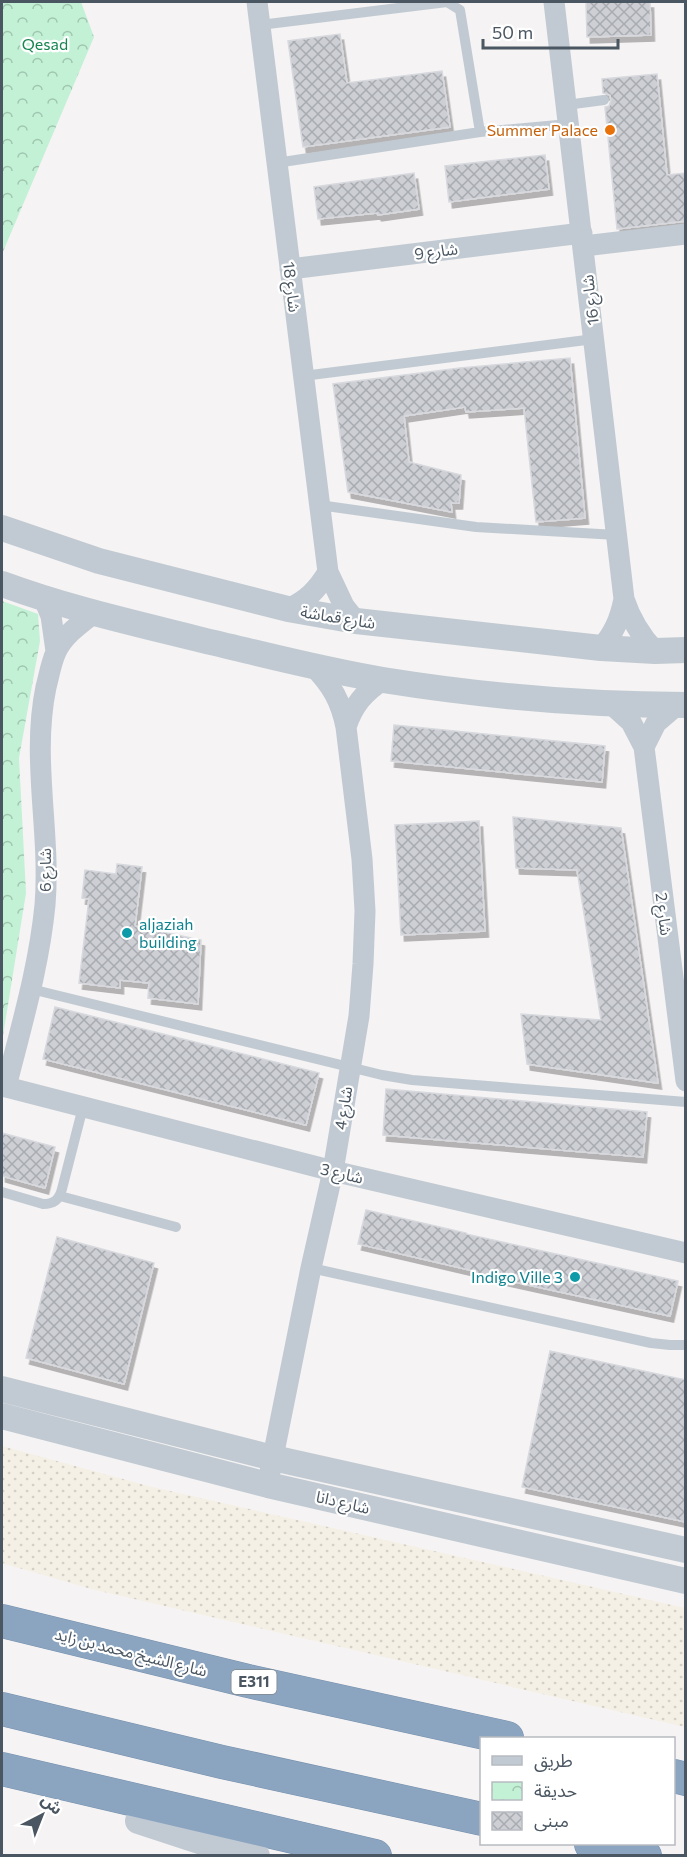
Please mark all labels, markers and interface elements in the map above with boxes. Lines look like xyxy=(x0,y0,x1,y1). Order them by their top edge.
scale bar xyxy=(483,12,618,50)
text: 50 m xyxy=(492,21,533,43)
park label: Qesad xyxy=(22,34,68,53)
place label: Summer Palace xyxy=(487,120,598,139)
marker: Summer Palace xyxy=(603,123,617,137)
street label: شارع 9 xyxy=(413,238,459,267)
street label: شارع 18 xyxy=(276,261,305,314)
street label: شارع 16 xyxy=(577,273,606,326)
street label: شارع قماشة xyxy=(299,601,377,636)
street label: شارع 6 xyxy=(35,848,58,892)
street label: شارع 2 xyxy=(648,891,677,937)
place label: aljaziah building xyxy=(139,914,197,951)
marker: aljaziah building xyxy=(120,926,134,940)
street label: شارع 4 xyxy=(330,1085,359,1132)
street label: شارع 3 xyxy=(318,1158,365,1191)
place label: Indigo Ville 3 xyxy=(471,1267,563,1286)
marker: Indigo Ville 3 xyxy=(568,1270,582,1284)
street label: شارع دانا xyxy=(313,1486,372,1521)
street label: شارع الشيخ محمد بن زايد xyxy=(52,1623,209,1684)
road number: E311 xyxy=(232,1670,276,1694)
legend xyxy=(480,1737,675,1845)
text: طريق xyxy=(534,1749,573,1772)
text: حديقة xyxy=(534,1779,577,1801)
north arrow xyxy=(12,1785,72,1845)
text: ش xyxy=(37,1789,67,1819)
text: مبنى xyxy=(534,1809,569,1832)

